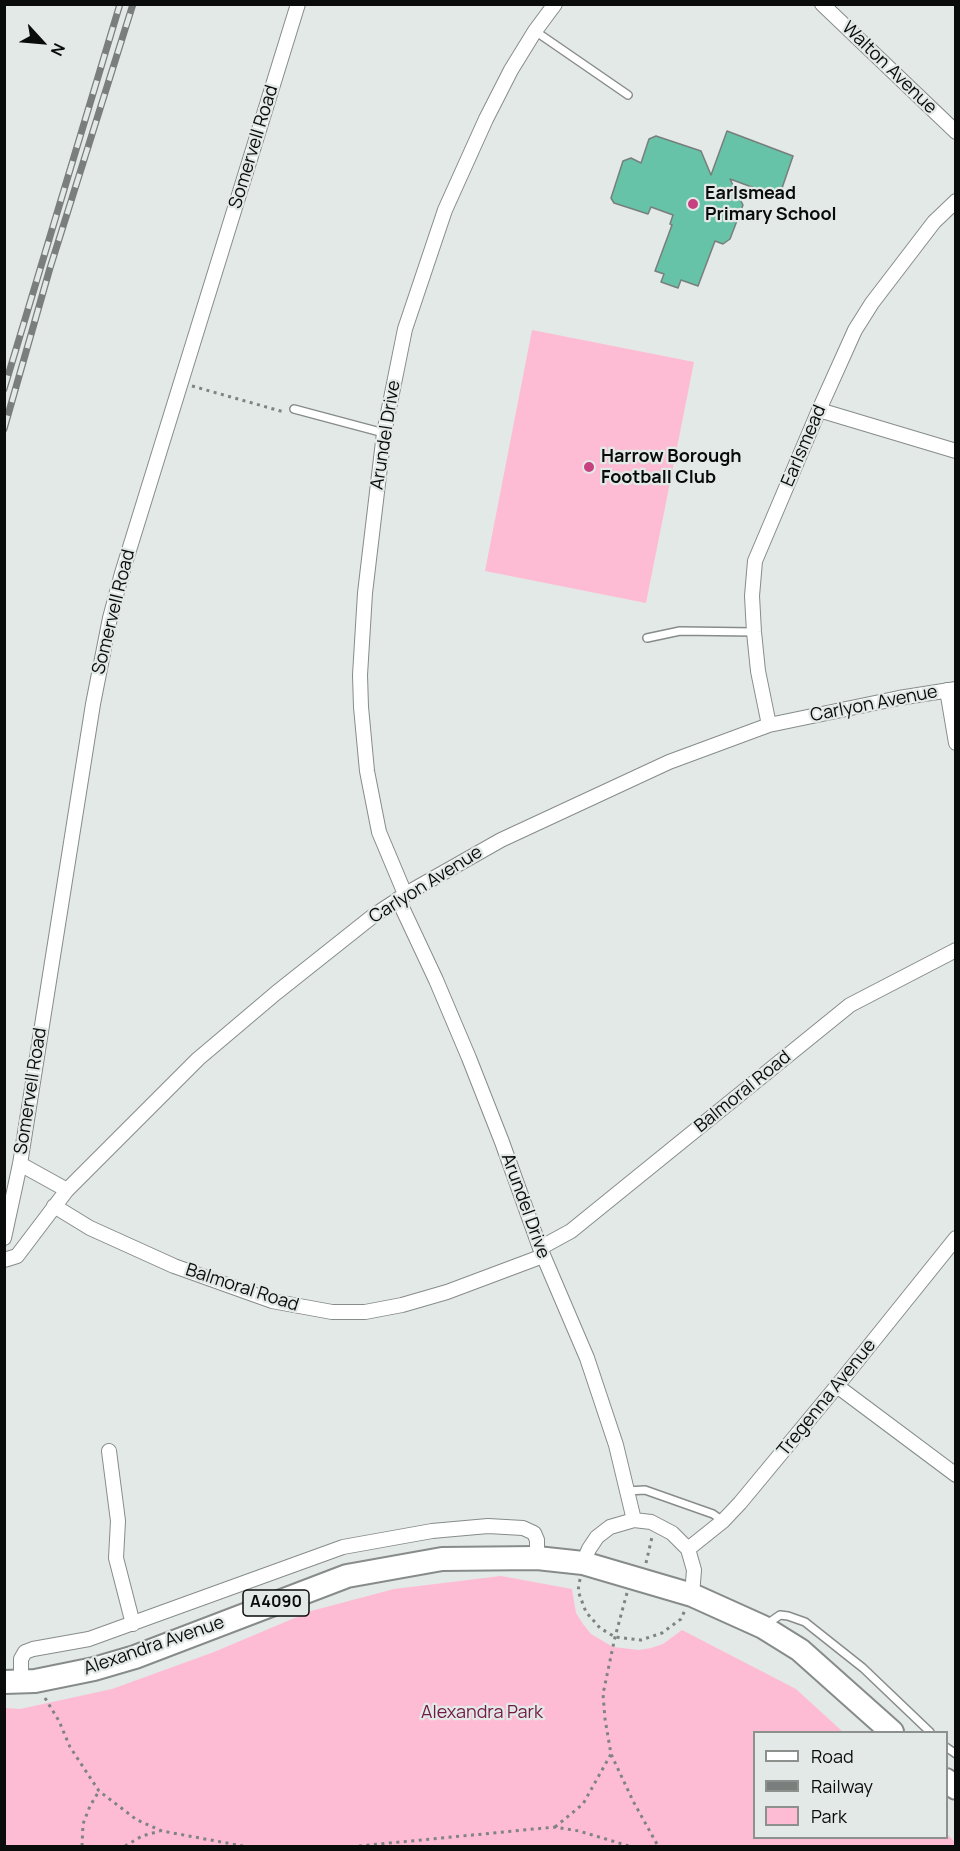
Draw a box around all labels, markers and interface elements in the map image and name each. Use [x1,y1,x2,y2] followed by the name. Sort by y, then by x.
[12,12,72,72] north arrow
[837,17,941,119] street label: Walton Avenue
[46,40,71,60] text: N
[225,83,283,211] street label: Somervell Road
[705,183,837,226] place label: Earlsmead Primary School
[686,197,700,211] marker: Earlsmead Primary School
[367,379,405,491] street label: Arundel Drive
[777,402,831,490] street label: Earlsmead
[601,446,742,488] place label: Harrow Borough Football Club
[582,460,596,474] marker: Harrow Borough Football Club
[88,547,140,677] street label: Somervell Road
[808,681,940,727] street label: Carlyon Avenue
[365,842,487,928] street label: Carlyon Avenue
[10,1026,52,1156] street label: Somervell Road
[690,1047,796,1137] street label: Balmoral Road
[496,1150,554,1262] street label: Arundel Drive
[183,1260,301,1316] street label: Balmoral Road
[773,1335,881,1461] street label: Tregenna Avenue
[243,1590,309,1616] road number: A4090
[81,1612,227,1680] street label: Alexandra Avenue
[421,1702,543,1724] park label: Alexandra Park
[753,1731,948,1839] legend
[811,1744,854,1768] text: Road
[811,1774,873,1798] text: Railway
[811,1804,847,1828] text: Park

